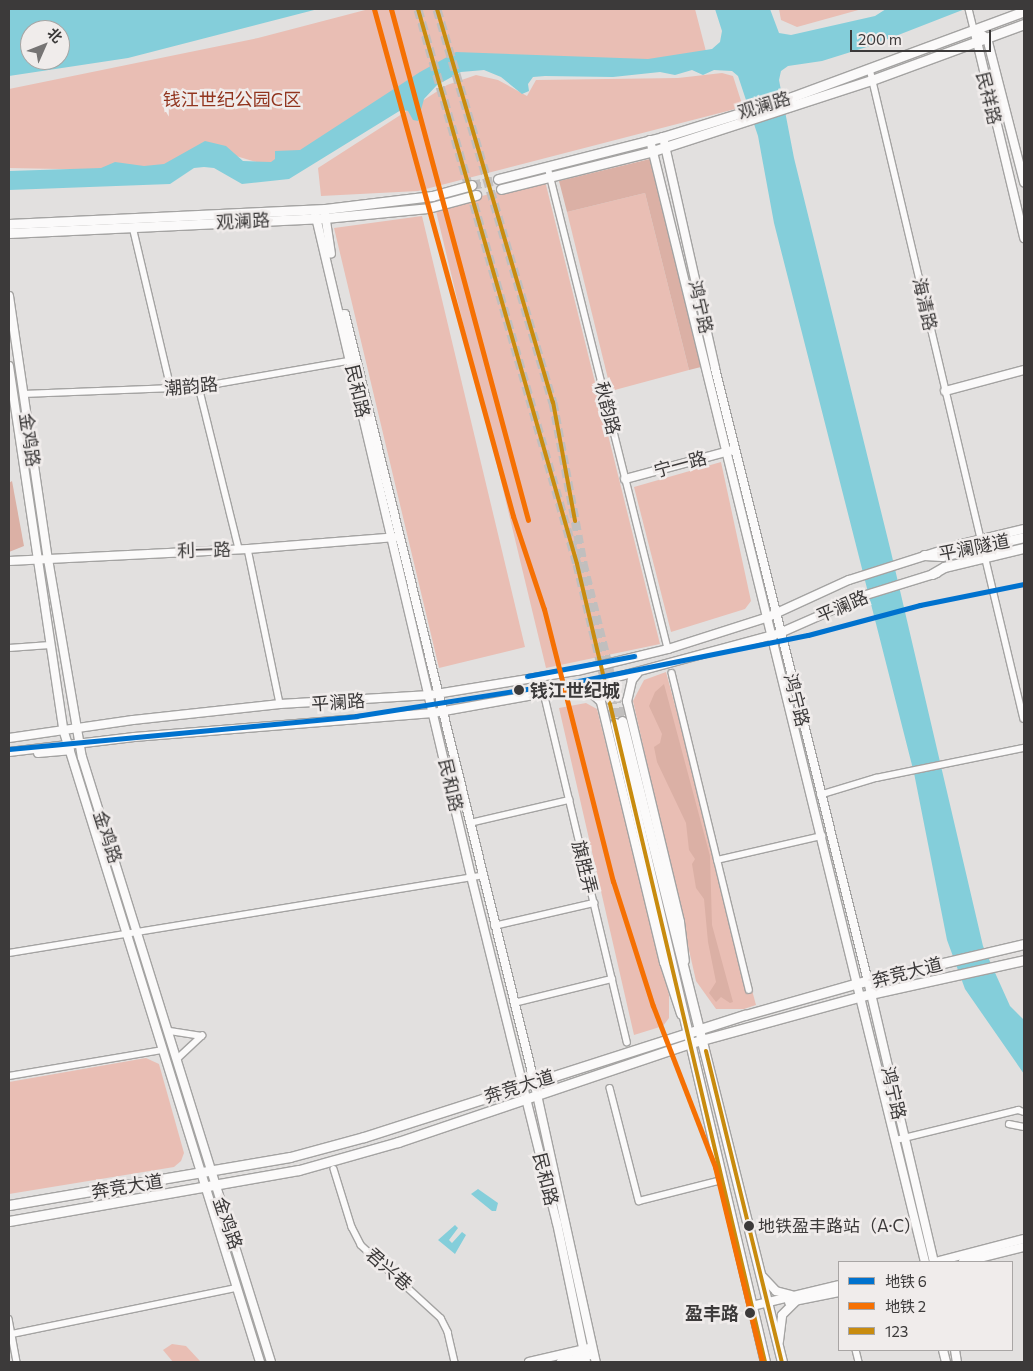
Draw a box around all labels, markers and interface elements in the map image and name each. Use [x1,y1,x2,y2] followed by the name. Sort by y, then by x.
[20,20,70,70] north arrow
[853,20,994,52] scale bar
[44,24,66,46] text: 北
[858,30,902,48] text: 200 m
[972,69,1006,127] street label: 民祥路
[735,87,793,123] street label: 观澜路
[163,88,301,110] park label: 钱江世纪公园C区
[215,209,271,233] street label: 观澜路
[908,275,942,333] street label: 海清路
[684,278,718,336] street label: 鸿宁路
[341,362,375,420] street label: 民和路
[163,373,219,399] street label: 潮韵路
[591,379,625,437] street label: 秋韵路
[16,412,44,468] street label: 金鸡路
[651,447,709,481] street label: 宁一路
[937,530,1011,564] street label: 平澜隧道
[177,538,231,562] street label: 利一路
[813,586,871,626] street label: 平澜路
[780,671,814,729] street label: 鸿宁路
[530,679,620,701] place label: 钱江世纪城
[512,683,526,697] marker: 钱江世纪城
[310,689,366,715] street label: 平澜路
[434,756,468,814] street label: 民和路
[89,808,127,866] street label: 金鸡路
[568,838,602,896] street label: 旗胜弄
[869,953,945,991] street label: 奔竞大道
[877,1064,911,1122] street label: 鸿宁路
[481,1065,557,1107] street label: 奔竞大道
[529,1150,563,1208] street label: 民和路
[90,1170,164,1202] street label: 奔竞大道
[209,1194,247,1252] street label: 金鸡路
[758,1216,921,1236] place label: 地铁盈丰路站（A·C）
[744,1221,754,1231] marker: 地铁盈丰路站（A·C）
[362,1243,416,1295] street label: 君兴巷
[838,1261,1013,1351] legend
[885,1272,927,1290] text: 地铁 6
[885,1297,926,1315] text: 地铁 2
[685,1302,739,1324] place label: 盈丰路
[743,1306,757,1320] marker: 盈丰路
[885,1322,908,1340] text: 123

